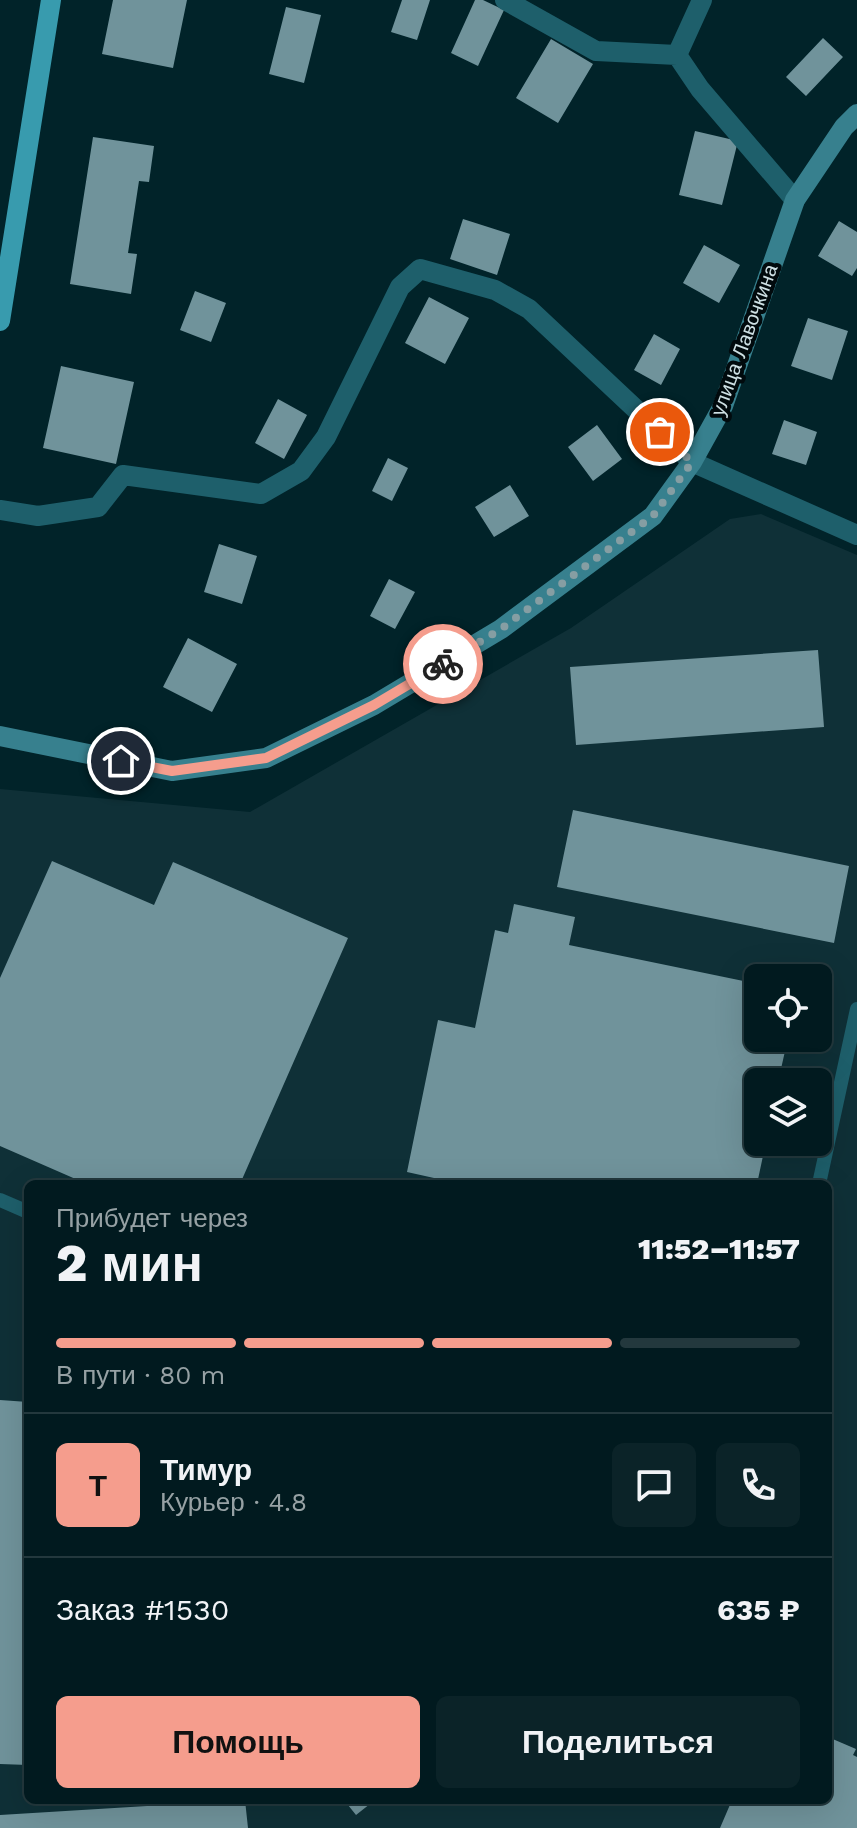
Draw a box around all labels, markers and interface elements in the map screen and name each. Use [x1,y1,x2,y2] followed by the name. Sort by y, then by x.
[705,260,783,419] street label: улица Лавочкина
[626,398,694,466] pin
[638,410,682,454] icon: bag
[403,624,483,704] courier
[421,642,465,686] icon: bike
[87,727,155,795] pin
[99,739,143,783] icon: home
[744,964,832,1156] map controls
[744,964,832,1052] button: locate
[744,1068,832,1156] button: layers
[56,1203,248,1233] text: Прибудет через
[638,1231,800,1266] text: 11:52–11:57
[56,1233,203,1294] text: 2 мин
[56,1360,225,1390] text: В пути · 80 m
[612,1443,696,1527] button: chat
[716,1443,800,1527] button: phone
[160,1452,252,1487] text: Тимур
[89,1468,107,1503] text: Т
[160,1487,307,1517] text: Курьер · 4.8
[56,1592,229,1627] text: Заказ #1530
[717,1592,800,1627] text: 635 ₽
[56,1696,420,1788] button: Помощь
[436,1696,800,1788] button: Поделиться

